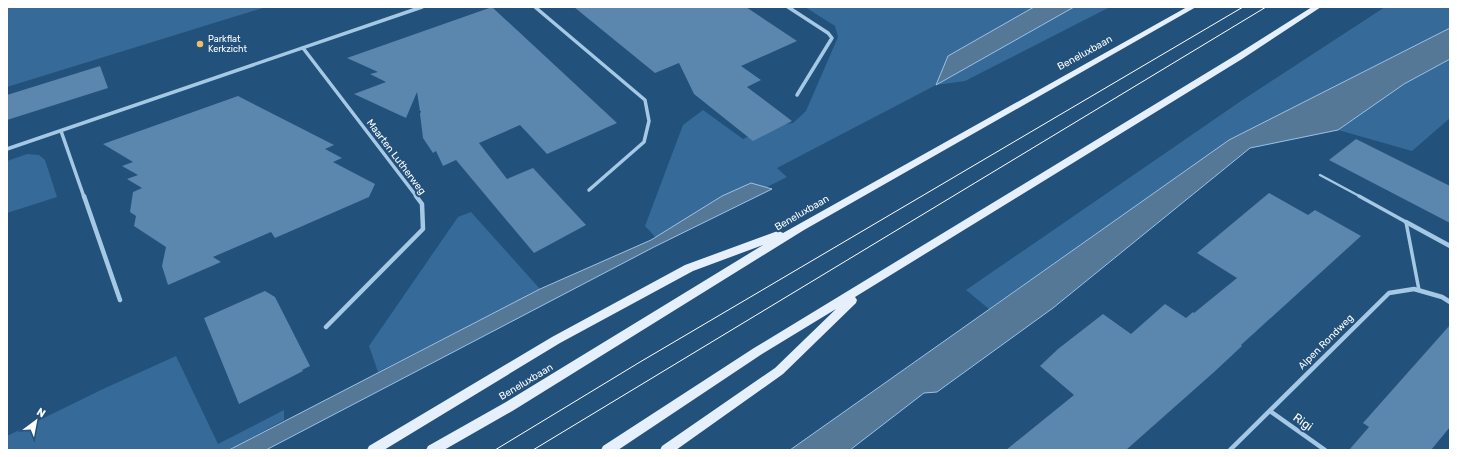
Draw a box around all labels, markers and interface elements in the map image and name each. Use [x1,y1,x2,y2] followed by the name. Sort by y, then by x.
[1055,33,1115,73] street label: Beneluxbaan
[208,34,247,54] place label: Parkflat Kerkzicht
[195,39,205,49] marker: Parkflat Kerkzicht
[364,117,428,197] street label: Maarten Lutherweg
[773,193,831,233] street label: Beneluxbaan
[1296,312,1356,372] street label: Alpen Rondweg
[497,361,555,403] street label: Beneluxbaan
[16,401,56,441] north arrow
[34,405,48,421] text: N
[1290,410,1316,434] street label: Rigi

